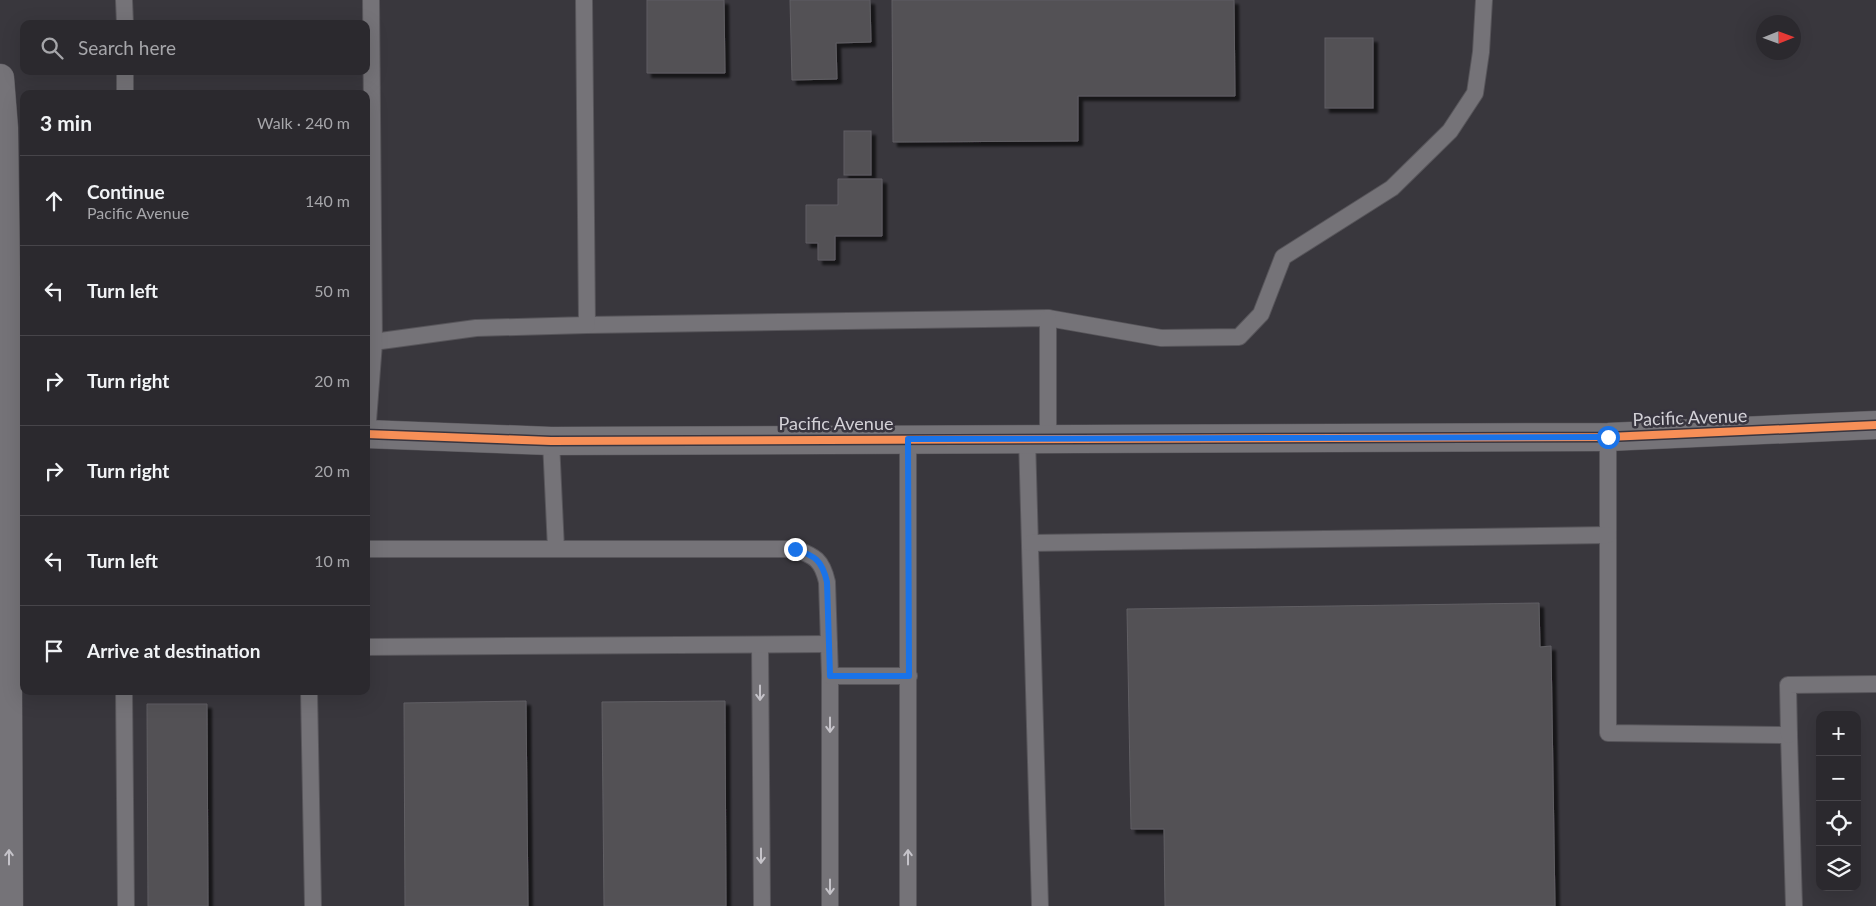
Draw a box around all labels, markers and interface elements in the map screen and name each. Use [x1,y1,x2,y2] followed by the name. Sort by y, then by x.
[1756,15,1801,60] north arrow
[20,20,370,75] search box
[38,34,66,62] icon: search
[78,36,176,59] text: Search here
[40,110,92,135] text: 3 min
[257,113,350,132] text: Walk · 240 m
[87,180,165,203] text: Continue
[40,187,68,215] icon: ahead
[305,191,350,210] text: 140 m
[87,203,189,222] text: Pacific Avenue
[40,277,68,305] icon: left
[87,279,158,302] text: Turn left
[314,281,350,300] text: 50 m
[40,367,68,395] icon: right
[87,369,169,392] text: Turn right
[314,371,350,390] text: 20 m
[1632,404,1748,430] street label: Pacific Avenue
[779,412,893,434] street label: Pacific Avenue
[1597,426,1620,449] route start
[40,457,68,485] icon: right
[87,459,169,482] text: Turn right
[314,461,350,480] text: 20 m
[784,538,807,561] route end
[40,547,68,575] icon: left
[87,549,158,572] text: Turn left
[314,551,350,570] text: 10 m
[40,637,68,665] icon: arrive
[87,639,260,662] text: Arrive at destination
[755,685,765,701] one-way arrow
[1816,711,1861,891] map controls
[1816,711,1861,756] button: +
[825,716,835,732] one-way arrow
[1816,756,1861,801] button: −
[1816,801,1861,846] button: locate
[1816,846,1861,891] button: layers
[756,848,766,864] one-way arrow
[4,850,14,866] one-way arrow
[903,850,913,866] one-way arrow
[825,878,835,895] one-way arrow

